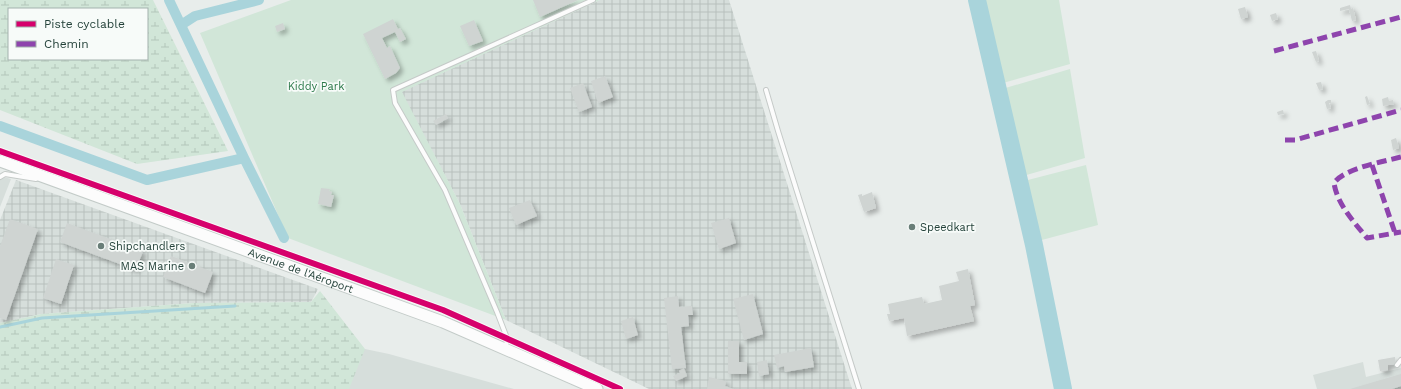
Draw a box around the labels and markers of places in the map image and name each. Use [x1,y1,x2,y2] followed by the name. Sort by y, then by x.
[920,221,975,234] place label: Speedkart
[907,222,917,232] marker: Speedkart
[109,240,186,253] place label: Shipchandlers
[96,241,106,251] marker: Shipchandlers
[121,260,184,273] place label: MAS Marine
[187,261,197,271] marker: MAS Marine

